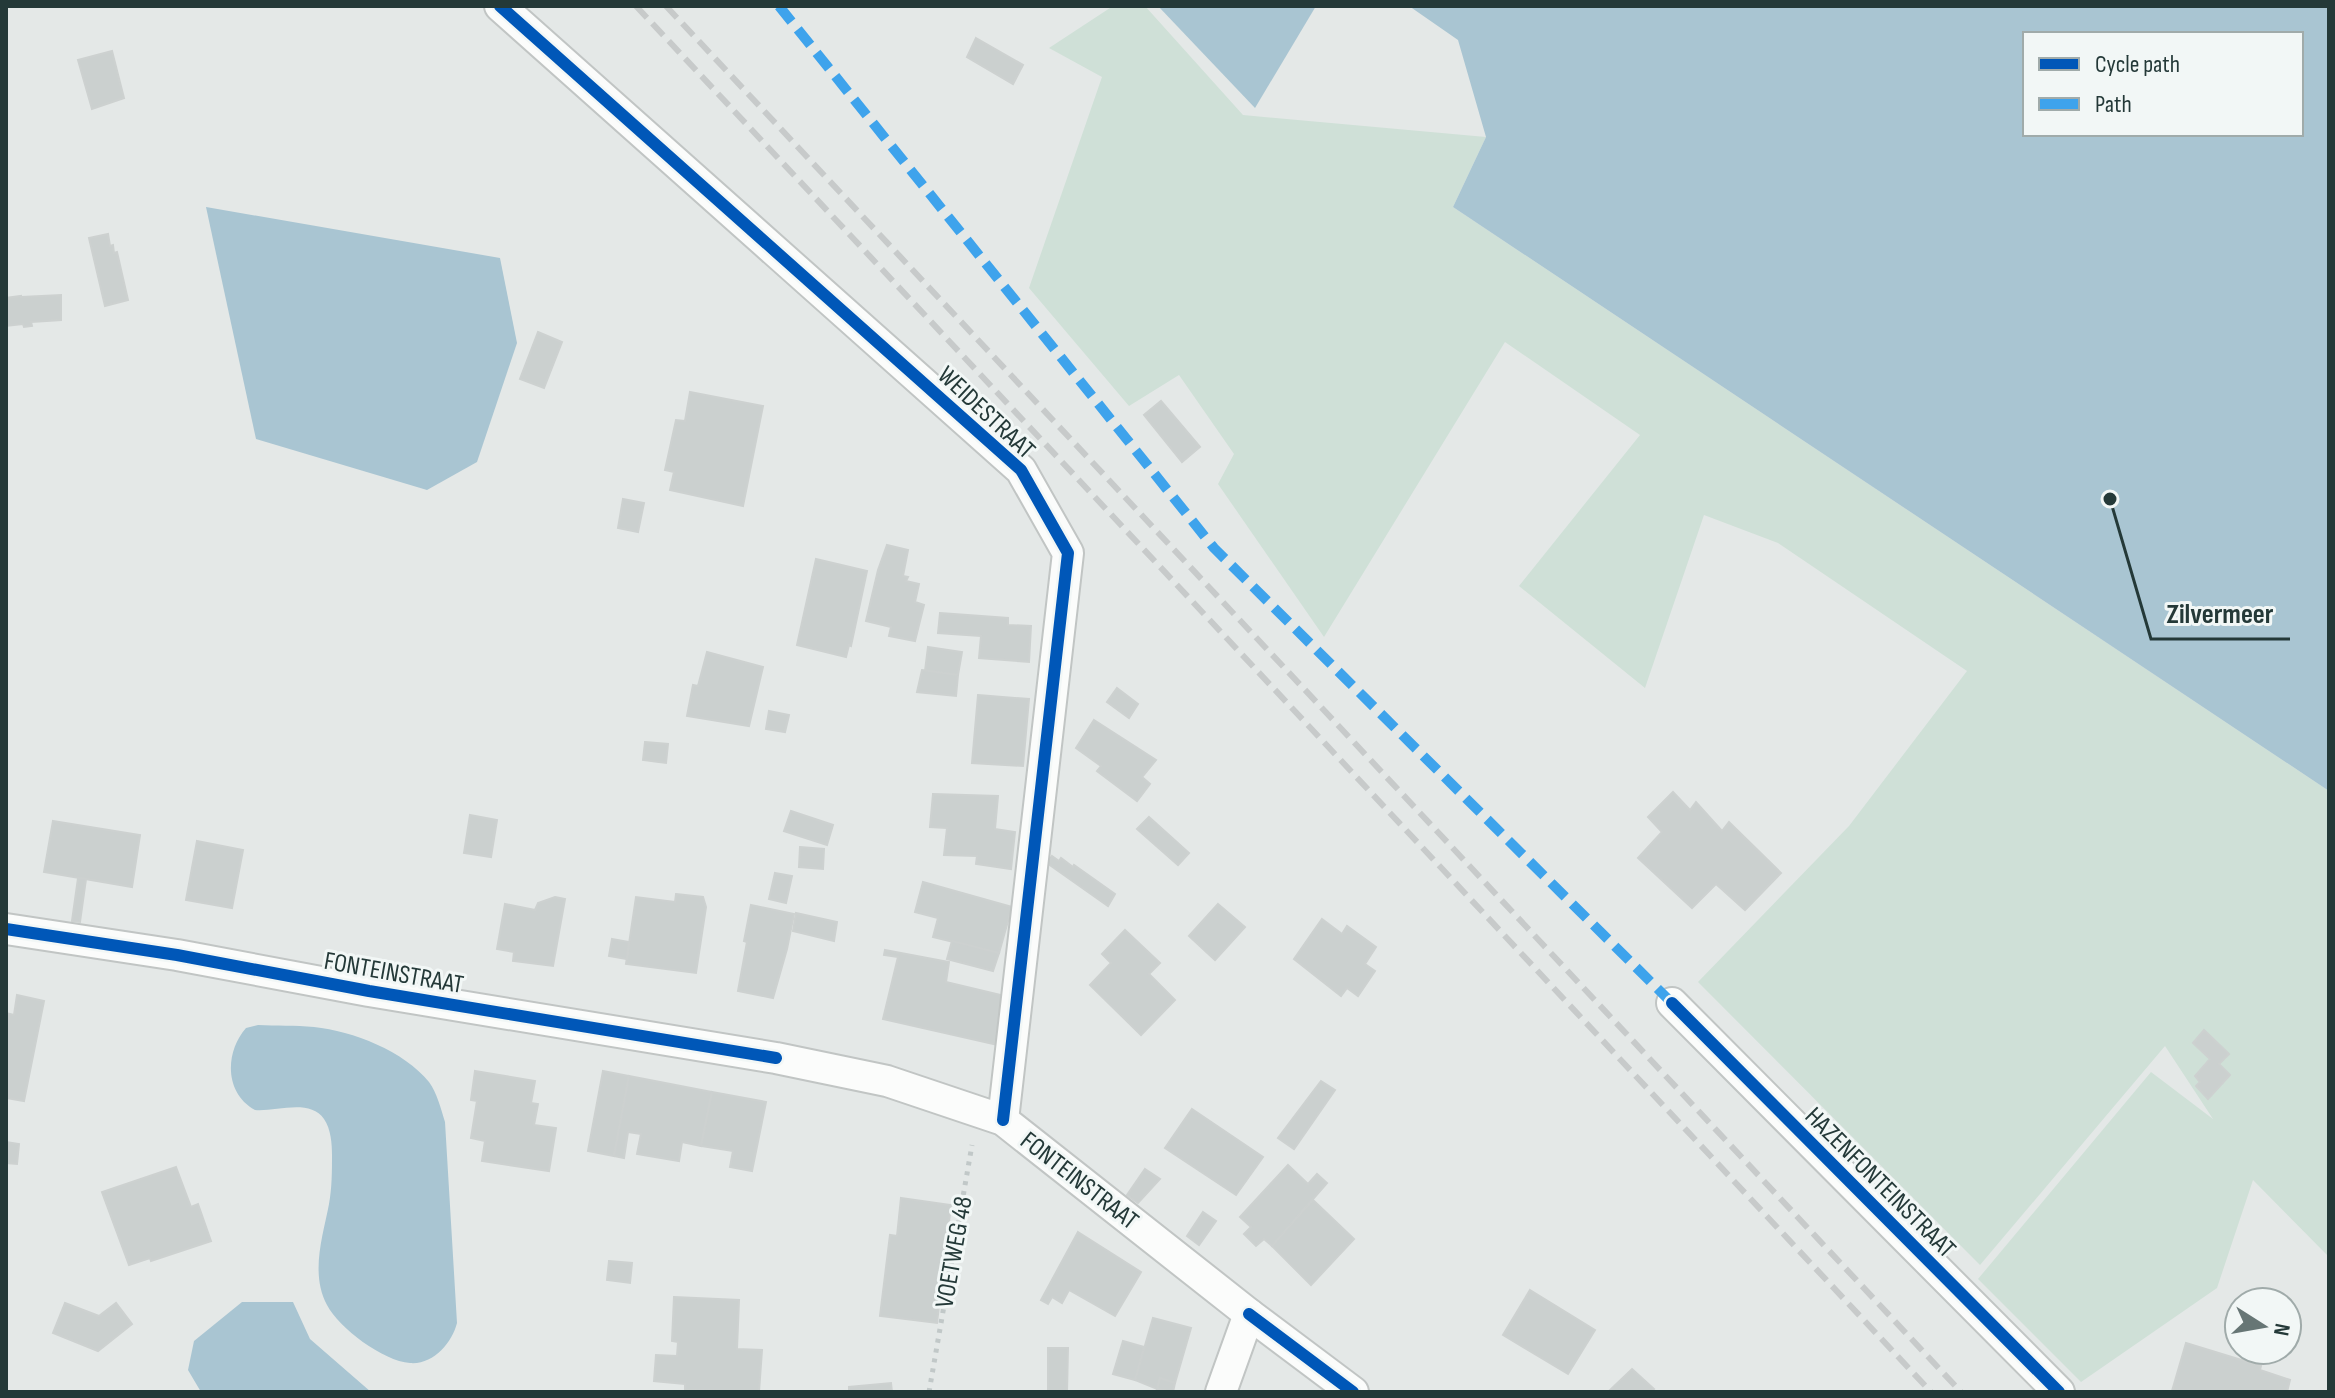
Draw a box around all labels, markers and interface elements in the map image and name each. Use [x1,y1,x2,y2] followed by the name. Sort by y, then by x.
[2023,32,2303,136] legend
[2095,50,2180,79] text: Cycle path
[2095,90,2132,119] text: Path
[931,360,1041,466] street label: WEIDESTRAAT
[2151,587,2290,639] callout: Zilvermeer
[2167,598,2274,631] text: Zilvermeer
[322,946,466,1001] street label: FONTEINSTRAAT
[1798,1101,1962,1265] street label: HAZENFONTEINSTRAAT
[1014,1126,1144,1237] street label: FONTEINSTRAAT
[929,1194,980,1310] street label: VOETWEG 48
[2223,1286,2303,1366] north arrow
[2267,1321,2296,1338] text: N

